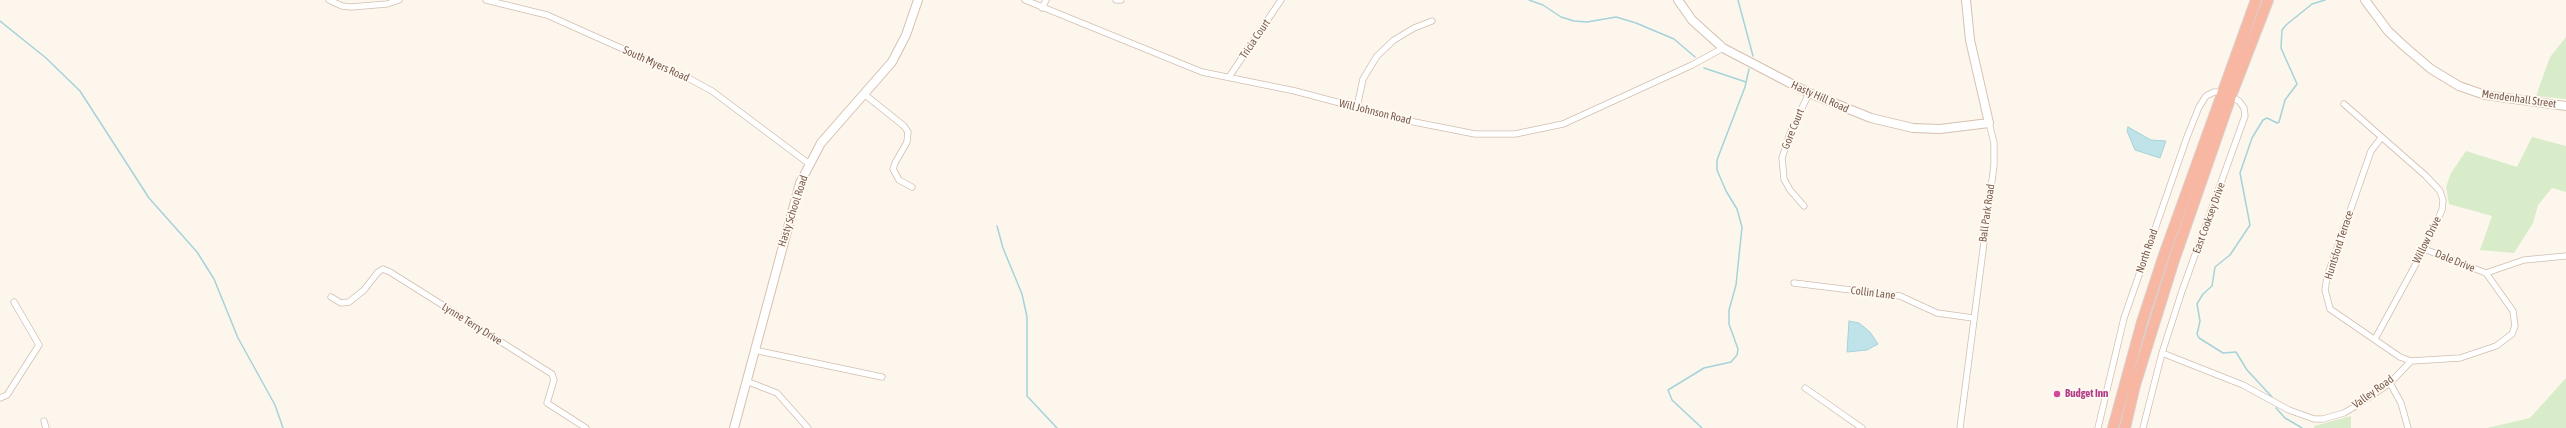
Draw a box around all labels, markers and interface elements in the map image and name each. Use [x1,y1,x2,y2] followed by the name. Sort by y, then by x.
[1237,17,1273,61] street label: Tricia Court
[621,43,691,85] street label: South Myers Road
[1789,78,1851,116] street label: Hasty Hill Road
[2481,87,2557,111] street label: Mendenhall Street
[1337,97,1413,127] street label: Will Johnson Road
[1779,107,1807,151] street label: Gore Court
[775,174,811,248] street label: Hasty School Road
[2190,181,2228,255] street label: East Cooksey Drive
[1976,183,1998,243] street label: Ball Park Road
[2322,209,2356,281] street label: Huntsford Terrace
[2410,214,2444,266] street label: Willow Drive
[2133,227,2161,275] street label: North Road
[2433,247,2477,275] street label: Dale Drive
[1850,284,1896,302] street label: Collin Lane
[439,300,505,348] street label: Lynne Terry Drive
[2350,373,2396,411] street label: Valley Road
[2065,387,2108,401] place label: Budget Inn
[2052,389,2062,399] marker: Budget Inn

